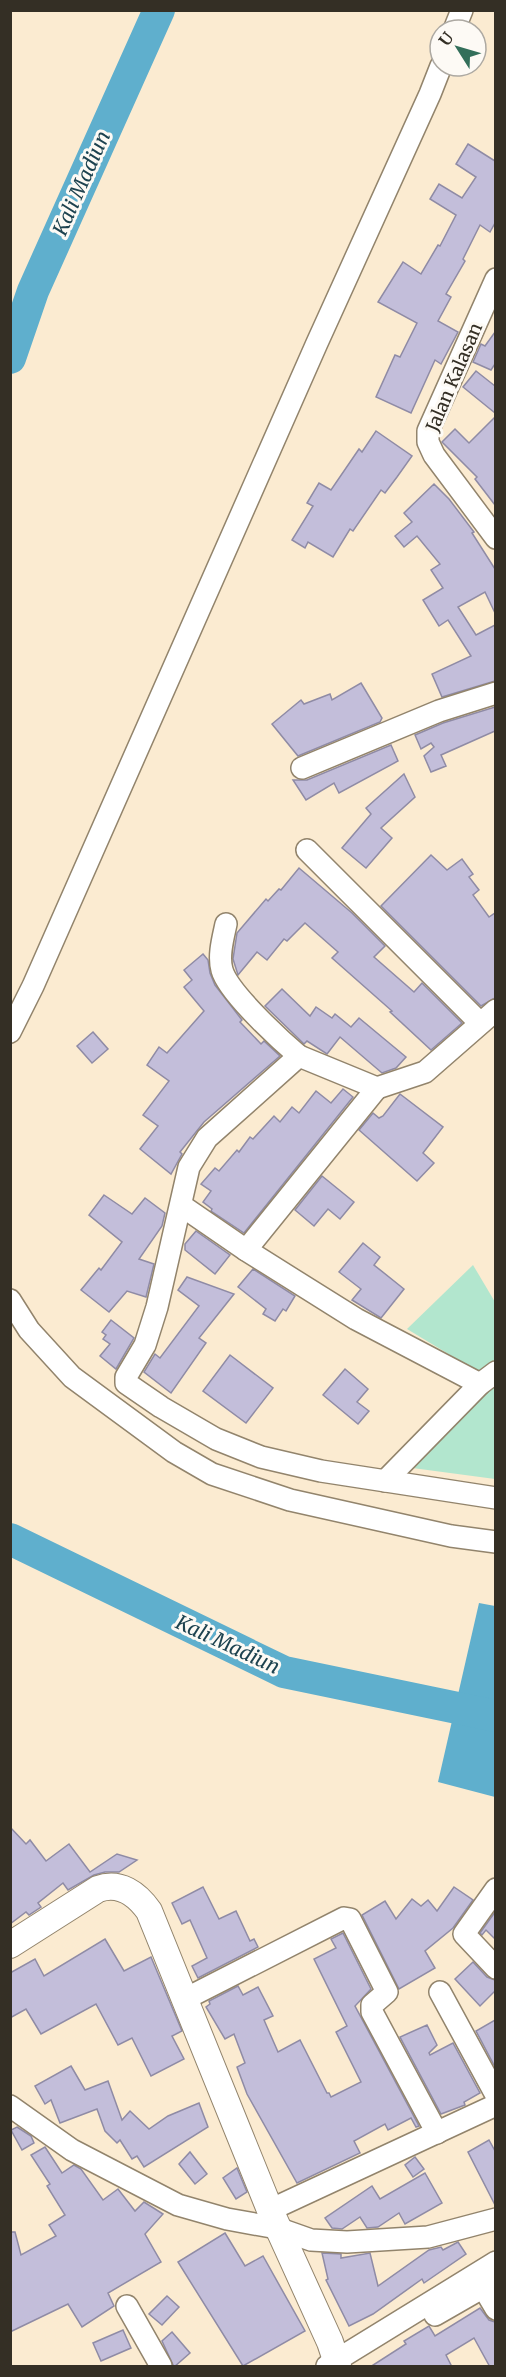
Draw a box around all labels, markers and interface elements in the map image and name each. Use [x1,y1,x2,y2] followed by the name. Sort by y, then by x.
[428,18,488,78] north arrow
[434,28,458,50] text: U
[46,127,115,240] water label: Kali Madiun
[420,319,487,436] street label: Jalan Kalasan
[171,1609,284,1679] water label: Kali Madiun

